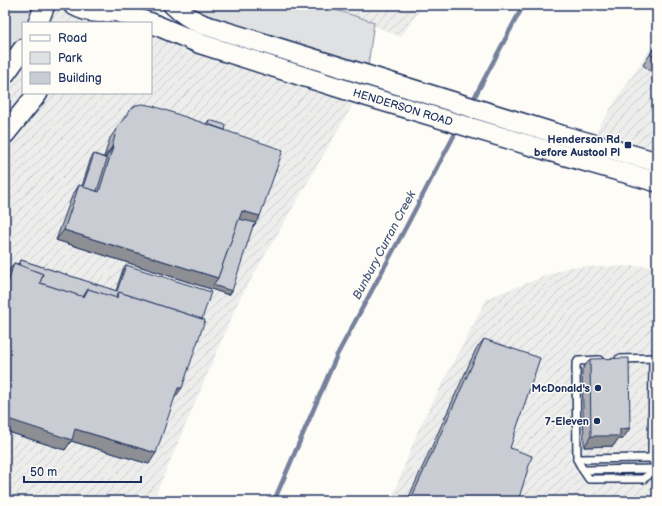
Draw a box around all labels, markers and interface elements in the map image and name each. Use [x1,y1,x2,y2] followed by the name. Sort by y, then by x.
[22,22,152,94] legend
[58,31,87,46] text: Road
[58,51,82,66] text: Park
[58,71,102,86] text: Building
[351,86,454,129] street label: HENDERSON ROAD
[534,133,620,159] place label: Henderson Rd before Austool Pl
[623,140,633,150] marker: Henderson Rd before Austool Pl
[349,187,420,302] water label: Bunbury Curran Creek
[531,382,591,395] place label: McDonald's
[593,383,603,393] marker: McDonald's
[545,415,589,428] place label: 7-Eleven
[592,416,602,426] marker: 7-Eleven
[24,458,141,484] scale bar
[30,465,57,480] text: 50 m

